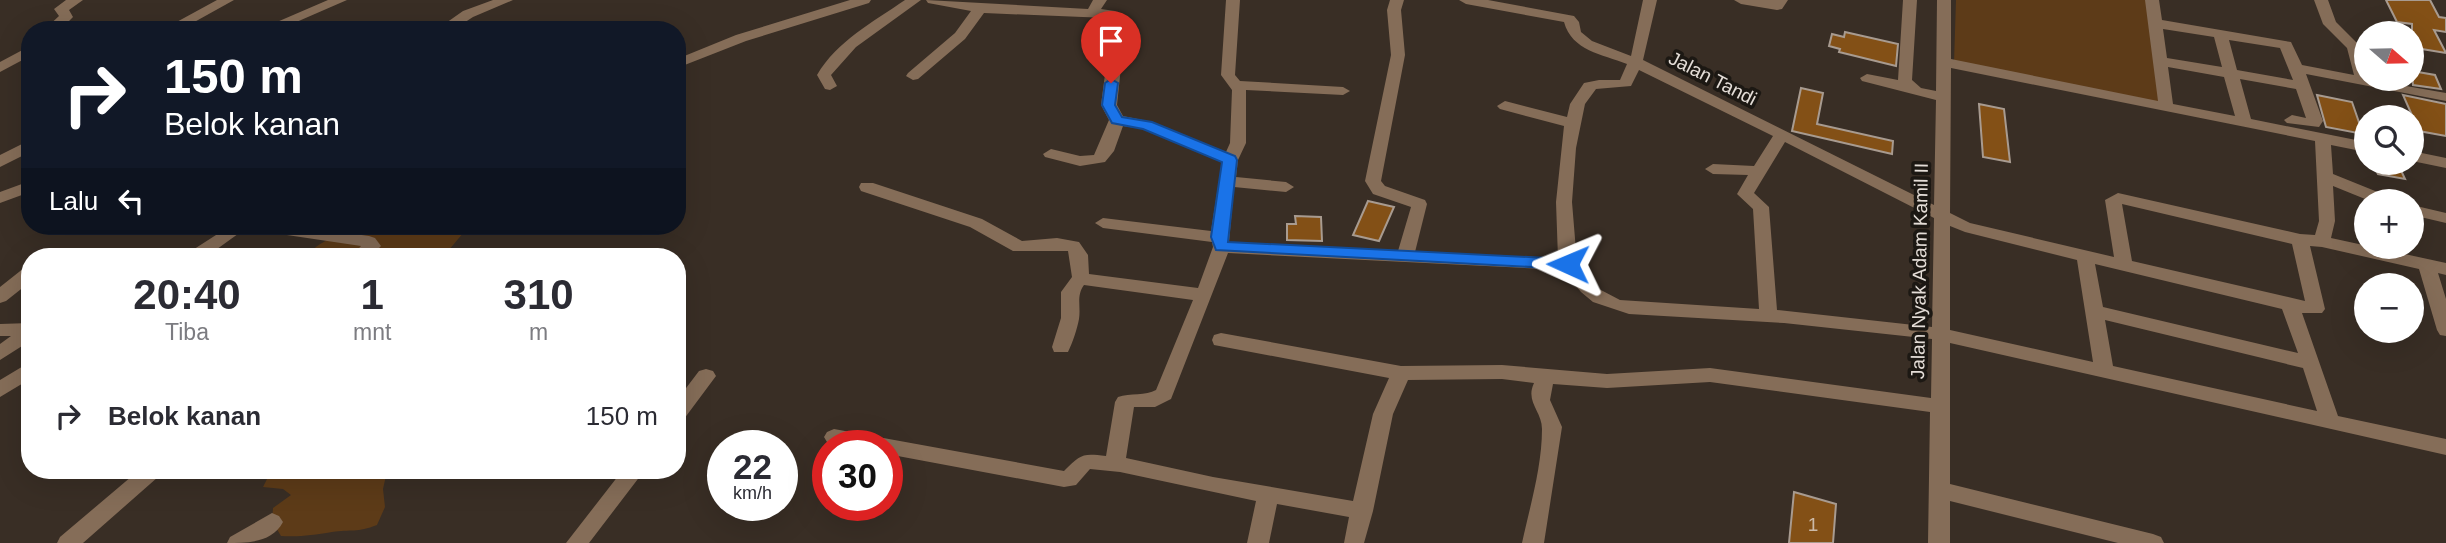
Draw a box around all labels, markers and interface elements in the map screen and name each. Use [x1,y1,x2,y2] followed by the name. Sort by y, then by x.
[1081,11,1141,83] pin
[2354,21,2424,91] north arrow
[2354,21,2424,343] map controls
[1092,22,1130,60] icon: arrive
[1665,47,1760,110] street label: Jalan Tandi
[49,49,140,140] icon: right
[164,49,303,103] text: 150 m
[2354,105,2424,175] button: search
[164,106,340,142] text: Belok kanan
[1907,163,1932,379] street label: Jalan Nyak Adam Kamil II
[112,182,150,220] icon: left
[49,186,98,216] text: Lalu
[2354,189,2424,259] button: +
[1531,227,1605,301] position arrow
[133,271,241,318] text: 20:40
[360,271,384,318] text: 1
[504,271,574,318] text: 310
[2354,273,2424,343] button: −
[165,319,209,345] text: Tiba
[353,319,391,345] text: mnt
[529,319,548,345] text: m
[49,397,87,435] icon: right
[108,401,261,431] text: Belok kanan
[586,401,658,431] text: 150 m
[812,430,903,521] speed limit sign: 30
[733,447,772,486] text: 22
[733,483,772,503] text: km/h
[1808,514,1818,535] house number: 1

